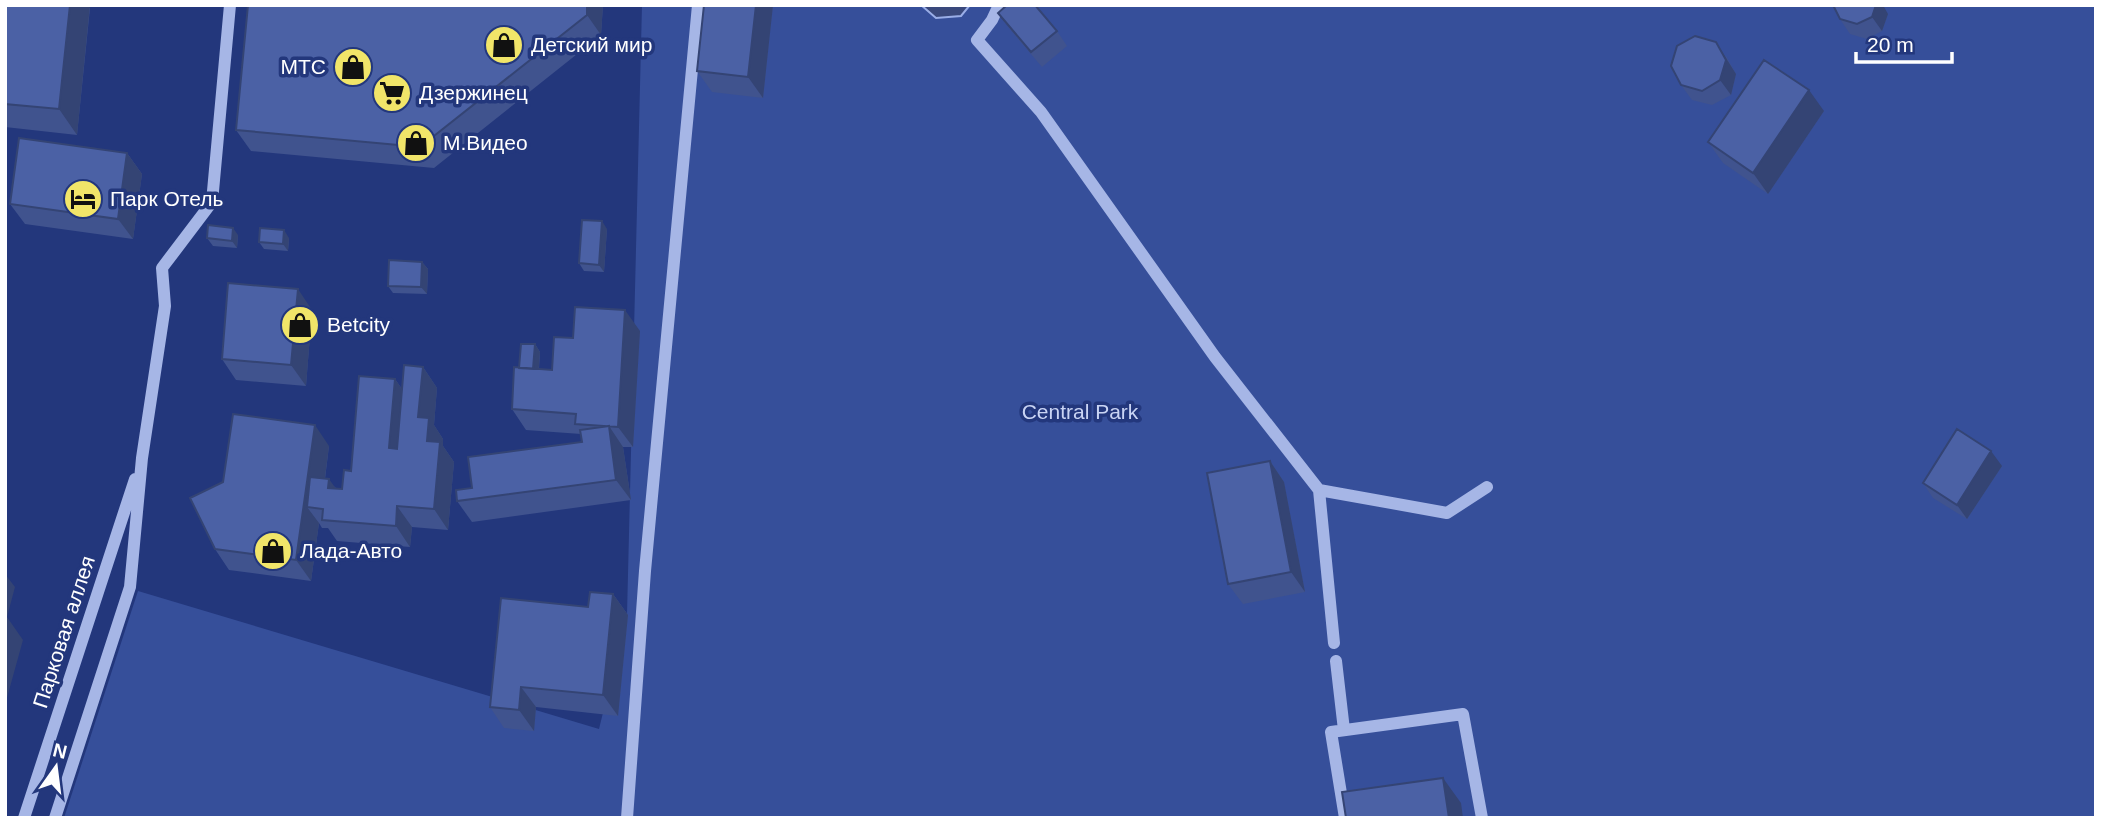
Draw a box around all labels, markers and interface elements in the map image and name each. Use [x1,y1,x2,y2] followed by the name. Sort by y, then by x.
[1856,21,1952,65] scale bar
[483,24,525,66] shop icon: Детский мир
[531,33,652,56] place label: Детский мир
[1867,33,1914,56] text: 20 m
[332,46,374,88] shop icon: МТС
[281,55,326,78] place label: МТС
[371,72,413,114] supermarket icon: Дзержинец
[419,81,528,104] place label: Дзержинец
[395,122,437,164] shop icon: М.Видео
[443,131,528,154] place label: М.Видео
[62,178,104,220] hotel icon: Парк Отель
[110,187,223,210] place label: Парк Отель
[279,304,321,346] shop icon: Betcity
[327,313,391,336] place label: Betcity
[1022,400,1139,423] park label: Central Park
[252,530,294,572] shop icon: Лада-Авто
[300,539,402,562] place label: Лада-Авто
[28,553,99,711] street label: Парковая аллея
[21,732,91,802] north arrow
[51,739,69,763] text: N

